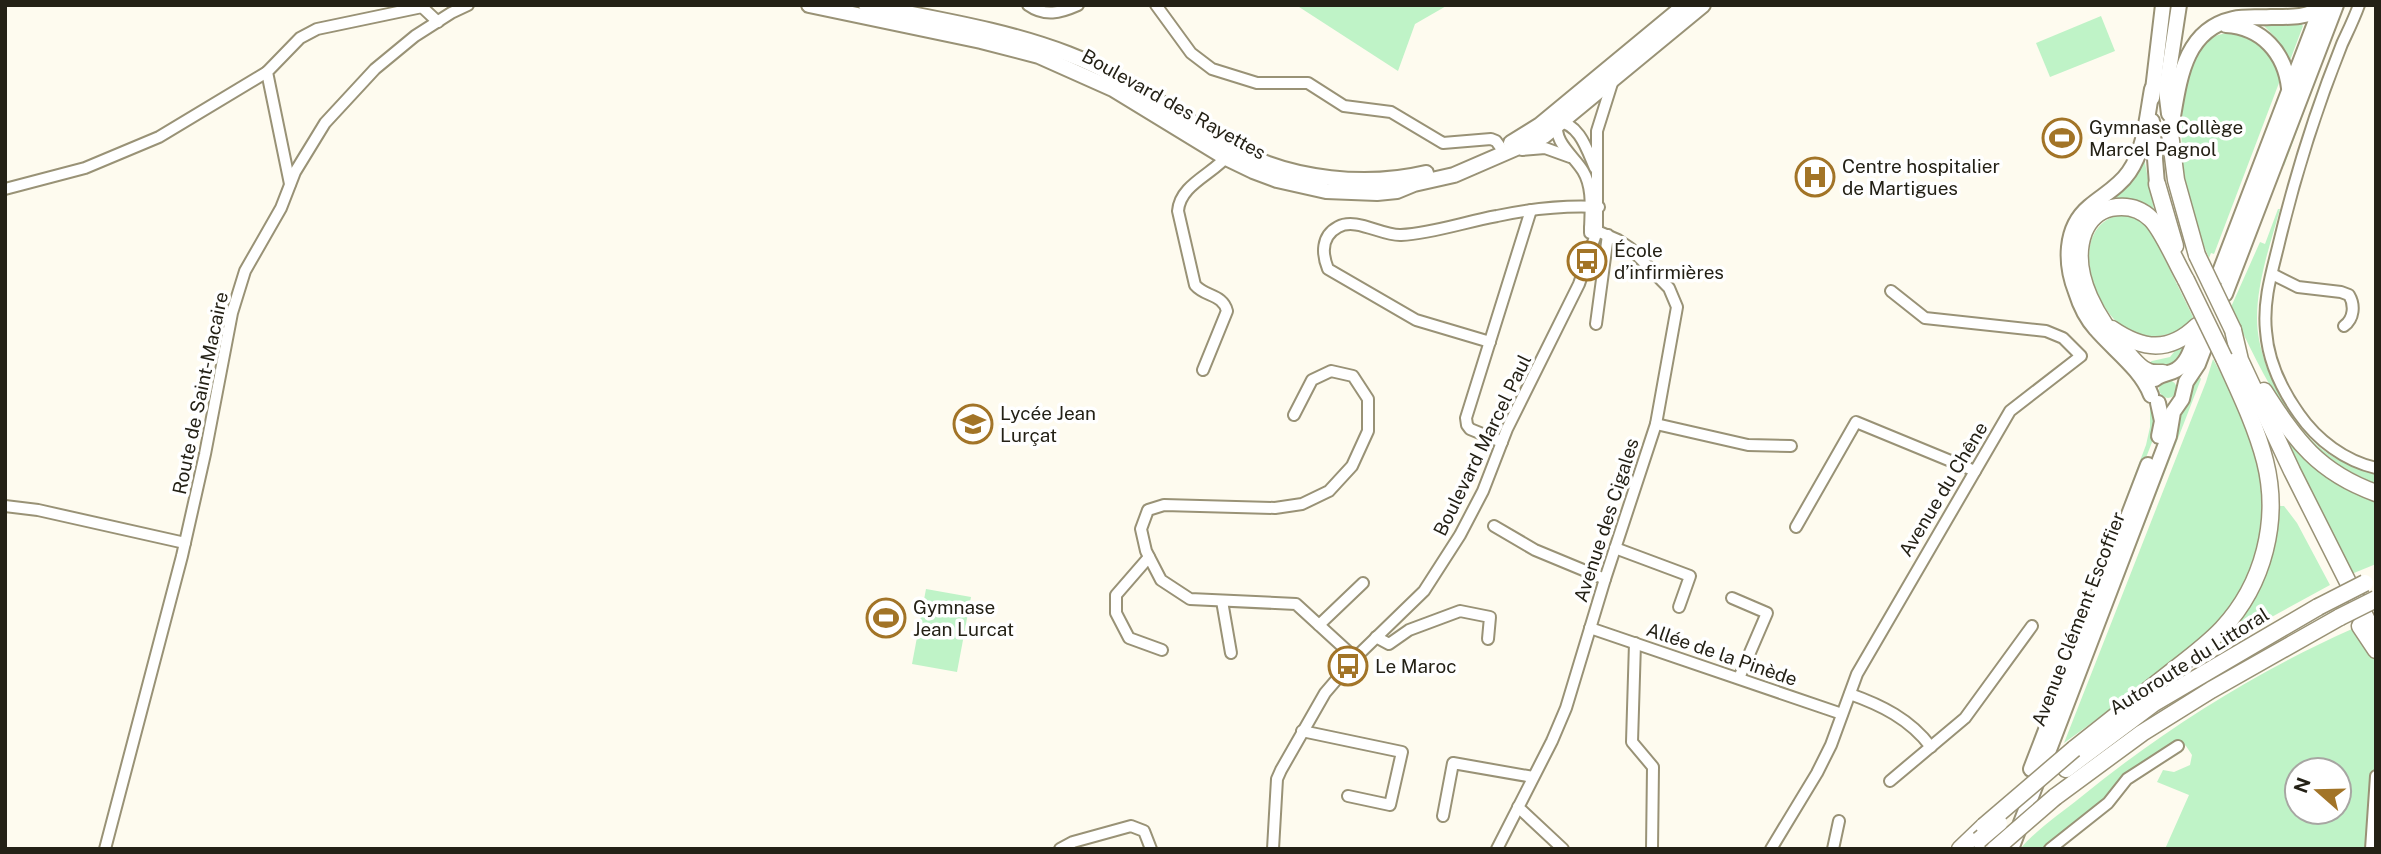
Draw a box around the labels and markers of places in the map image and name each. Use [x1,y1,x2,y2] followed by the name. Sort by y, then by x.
[2089,116,2243,160] place label: Gymnase Collège Marcel Pagnol
[2041,117,2083,159] sports icon: Gymnase Collège Marcel Pagnol
[1842,155,2000,199] place label: Centre hospitalier de Martigues
[1794,156,1836,198] hospital icon: Centre hospitalier de Martigues
[1614,239,1724,283] place label: École d’infirmières
[1566,240,1608,282] bus stop icon: École d’infirmières
[1000,402,1096,446] place label: Lycée Jean Lurçat
[952,403,994,445] school or university icon: Lycée Jean Lurçat
[913,596,1014,640] place label: Gymnase Jean Lurcat
[865,597,907,639] sports icon: Gymnase Jean Lurcat
[1327,645,1369,687] bus stop icon: Le Maroc
[1375,655,1456,677] place label: Le Maroc

